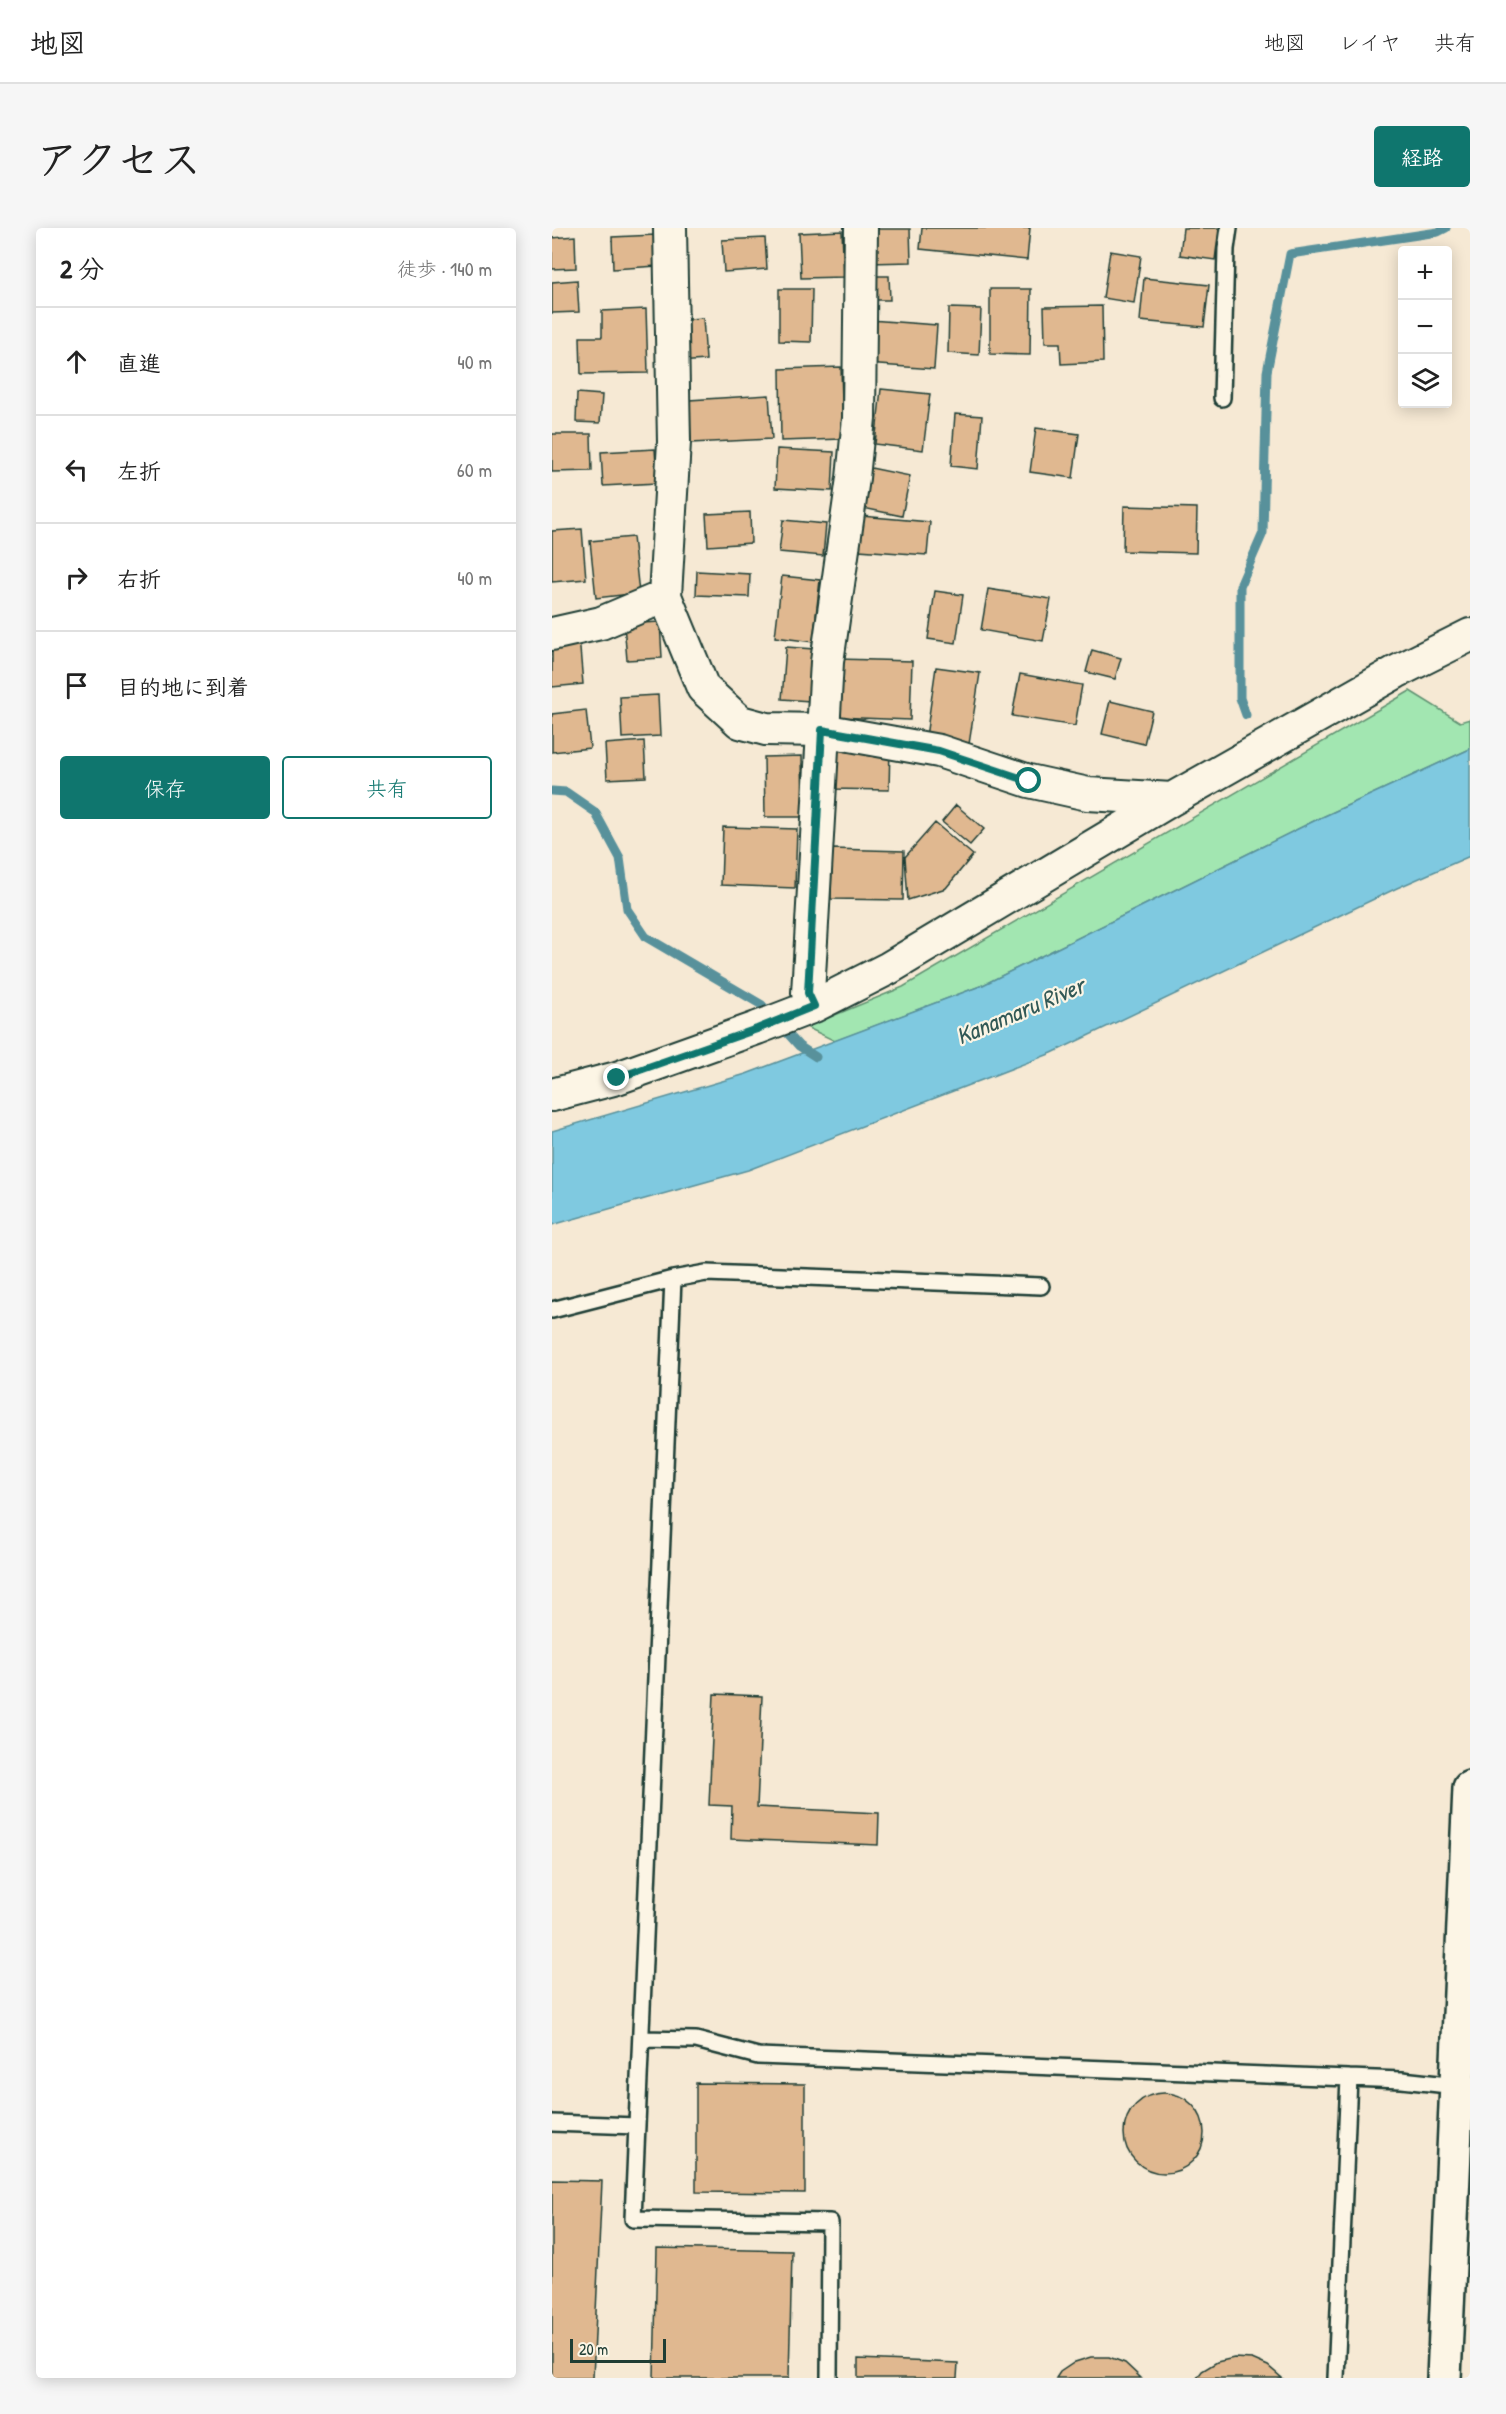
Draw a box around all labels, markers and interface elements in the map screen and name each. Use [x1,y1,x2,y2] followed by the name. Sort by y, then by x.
[30,24,86,62] text: 地図
[1264,28,1306,57] text: 地図
[1339,28,1401,57] text: レイヤ
[1434,28,1476,57] text: 共有
[1374,126,1470,187] button: 経路
[36,130,201,187] text: アクセス
[1398,246,1452,408] map controls
[1398,246,1452,300] button: +
[60,251,104,286] text: 2 分
[397,255,492,282] text: 徒歩 · 140 m
[1398,300,1452,354] button: −
[60,345,93,378] icon: ahead
[117,348,161,378] text: 直進
[457,348,492,375] text: 40 m
[1398,354,1452,408] button: layers
[60,453,93,486] icon: left
[117,456,161,486] text: 左折
[457,456,492,483] text: 60 m
[60,561,93,594] icon: right
[117,564,161,594] text: 右折
[457,564,492,591] text: 40 m
[60,669,93,702] icon: arrive
[117,672,249,702] text: 目的地に到着
[60,756,270,819] button: 保存
[282,756,492,819] button: 共有
[1015,767,1041,793] route start
[951,967,1092,1051] water label: Kanamaru River
[603,1064,629,1090] route end
[570,2336,666,2364] scale bar
[579,2338,608,2360] text: 20 m

